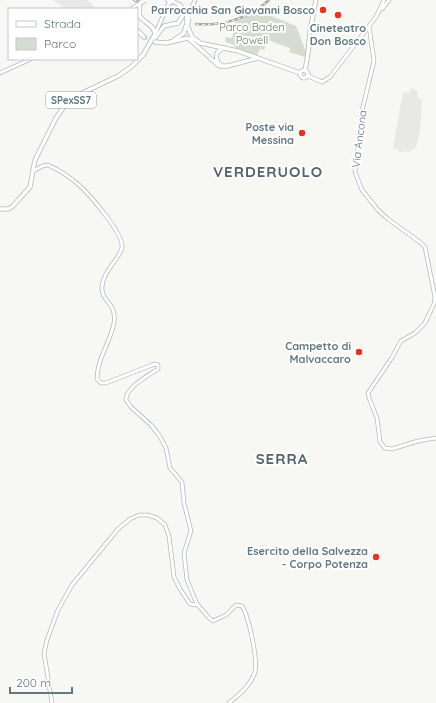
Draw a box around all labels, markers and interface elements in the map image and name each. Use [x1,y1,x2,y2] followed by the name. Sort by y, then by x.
[151,3,315,17] place label: Parrocchia San Giovanni Bosco
[318,5,328,15] marker: Parrocchia San Giovanni Bosco
[8,8,138,60] legend
[333,10,343,20] marker: Cineteatro Don Bosco
[44,16,81,31] text: Strada
[219,20,285,47] park label: Parco Baden Powell
[310,21,366,48] place label: Cineteatro Don Bosco
[44,36,76,51] text: Parco
[46,92,96,108] road number: SPexSS7
[349,109,369,169] street label: Via Ancona
[246,120,294,147] place label: Poste via Messina
[297,128,307,138] marker: Poste via Messina
[213,162,323,181] district label: VERDERUOLO
[285,339,351,366] place label: Campetto di Malvaccaro
[354,347,364,357] marker: Campetto di Malvaccaro
[256,449,308,468] district label: SERRA
[247,544,368,571] place label: Esercito della Salvezza - Corpo Potenza
[371,552,381,562] marker: Esercito della Salvezza - Corpo Potenza
[10,669,72,695] scale bar
[16,675,51,690] text: 200 m

